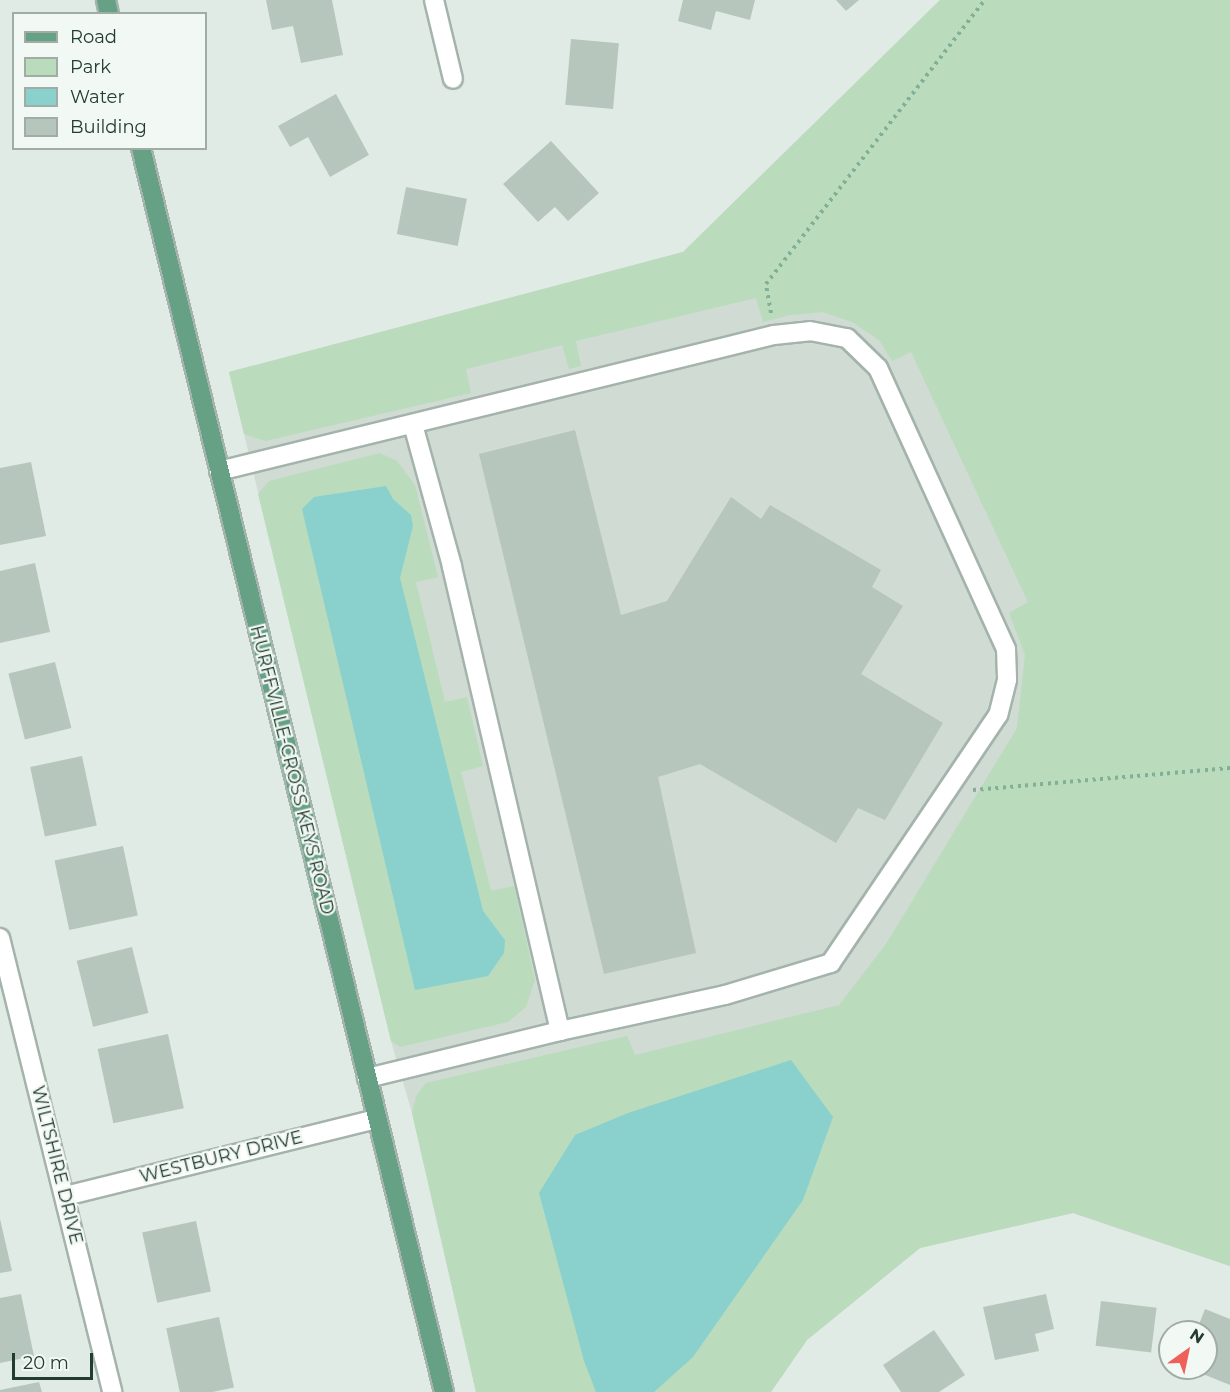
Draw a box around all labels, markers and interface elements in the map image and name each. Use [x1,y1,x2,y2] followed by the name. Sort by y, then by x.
[12,12,207,150] legend
[70,26,117,48] text: Road
[70,56,111,78] text: Park
[70,86,125,108] text: Water
[70,116,147,138] text: Building
[246,623,338,917] street label: HURFFVILLE-CROSS KEYS ROAD
[27,1083,87,1247] street label: WILTSHIRE DRIVE
[137,1126,305,1188] street label: WESTBURY DRIVE
[1158,1320,1218,1380] north arrow
[1186,1325,1208,1348] text: N
[15,1341,96,1379] scale bar
[23,1352,69,1374] text: 20 m

